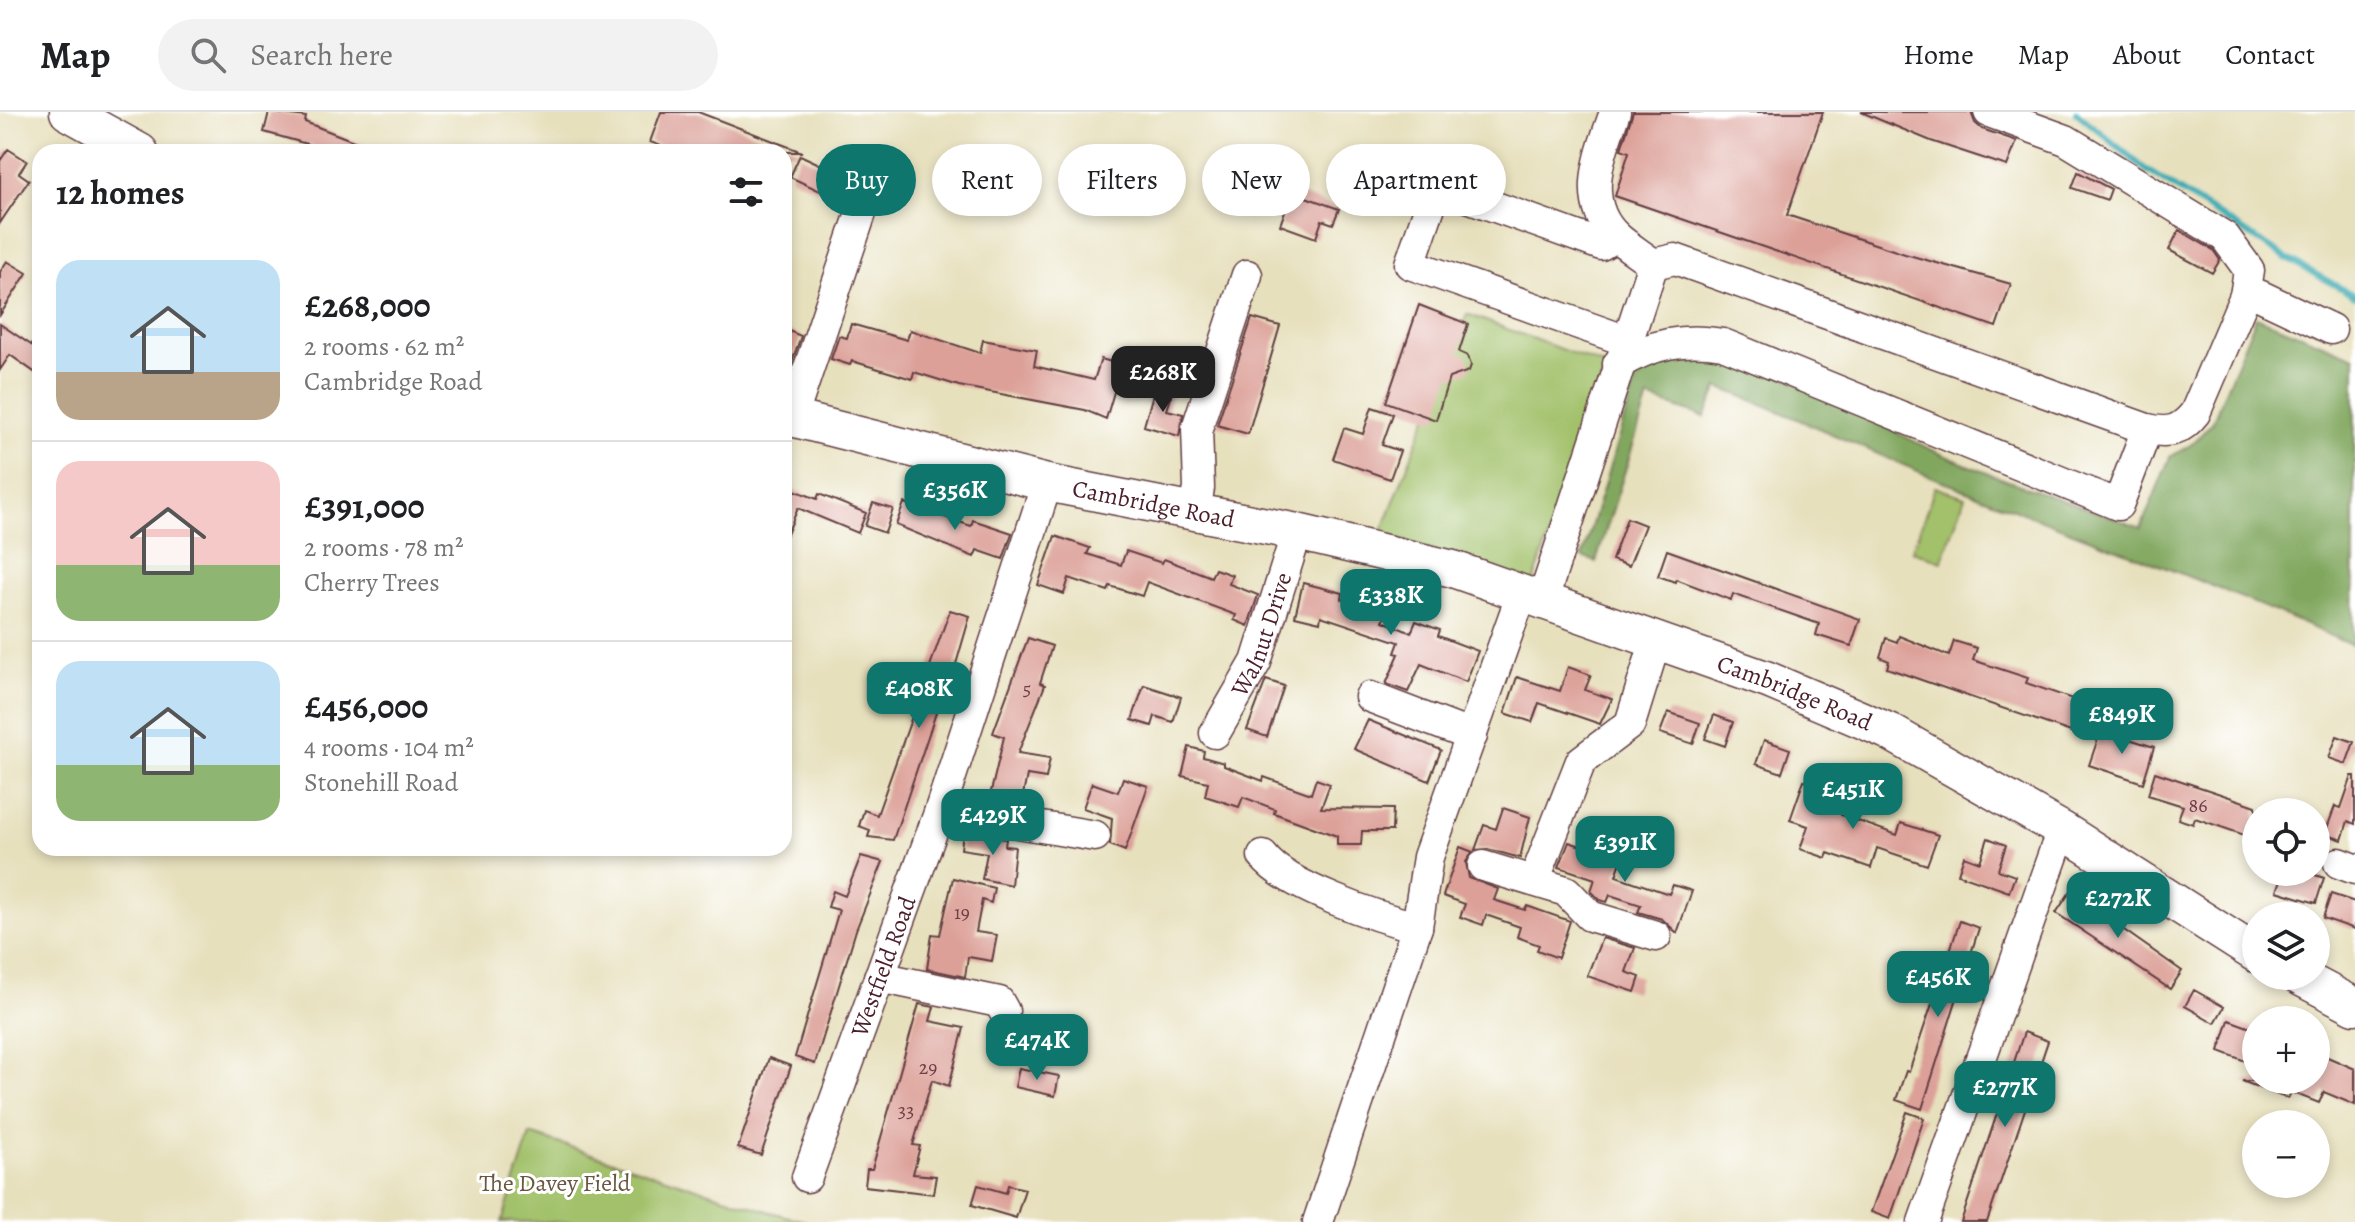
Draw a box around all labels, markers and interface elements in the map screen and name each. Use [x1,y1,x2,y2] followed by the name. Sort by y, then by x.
[158,19,718,91] search box
[40,29,110,81] text: Map
[186,33,230,77] icon: search
[250,35,393,75] text: Search here
[1903,36,1974,74] text: Home
[2018,36,2069,74] text: Map
[2113,36,2181,74] text: About
[2225,36,2315,74] text: Contact
[816,144,916,216] chip: Buy
[932,144,1042,216] chip: Rent
[1058,144,1186,216] chip: Filters
[1202,144,1310,216] chip: New
[1326,144,1506,216] chip: Apartment
[56,169,185,216] text: 12 homes
[724,170,768,214] icon: filters
[304,282,431,329] text: £268,000
[120,292,216,388] icon: home
[304,329,464,364] text: 2 rooms · 62 m²
[1107,346,1219,414] pin: £268K
[1129,354,1197,389] text: £268K
[304,364,482,399] text: Cambridge Road
[899,464,1011,532] pin: £356K
[922,472,988,507] text: £356K
[1070,472,1238,535] street label: Cambridge Road
[304,483,425,530] text: £391,000
[120,493,216,589] icon: home
[304,530,463,565] text: 2 rooms · 78 m²
[304,565,440,600] text: Cherry Trees
[1223,568,1299,703] street label: Walnut Drive
[1335,569,1447,637] pin: £338K
[1358,577,1424,612] text: £338K
[1713,647,1877,739] street label: Cambridge Road
[863,662,975,730] pin: £408K
[885,670,953,705] text: £408K
[1023,675,1031,702] house number: 5
[304,683,428,730] text: £456,000
[2066,688,2178,756] pin: £849K
[120,693,216,789] icon: home
[2088,696,2156,731] text: £849K
[304,730,474,765] text: 4 rooms · 104 m²
[1797,763,1909,831] pin: £451K
[304,765,458,800] text: Stonehill Road
[1821,771,1885,806] text: £451K
[937,789,1049,857] pin: £429K
[2189,792,2207,819] house number: 86
[959,797,1027,832] text: £429K
[2242,798,2330,1198] map controls
[2242,798,2330,886] button: locate
[1569,816,1681,884] pin: £391K
[1593,824,1657,859] text: £391K
[2062,872,2174,940] pin: £272K
[2085,880,2151,915] text: £272K
[843,892,923,1042] street label: Westfield Road
[954,899,970,926] house number: 19
[2242,902,2330,990] button: layers
[1882,951,1994,1019] pin: £456K
[1905,959,1971,994] text: £456K
[2242,1006,2330,1094] button: +
[981,1014,1093,1082] pin: £474K
[1004,1022,1070,1057] text: £474K
[919,1054,937,1081] house number: 29
[1949,1061,2061,1129] pin: £277K
[1972,1069,2038,1104] text: £277K
[898,1097,914,1124] house number: 33
[2242,1110,2330,1198] button: −
[479,1167,631,1199] park label: The Davey Field

